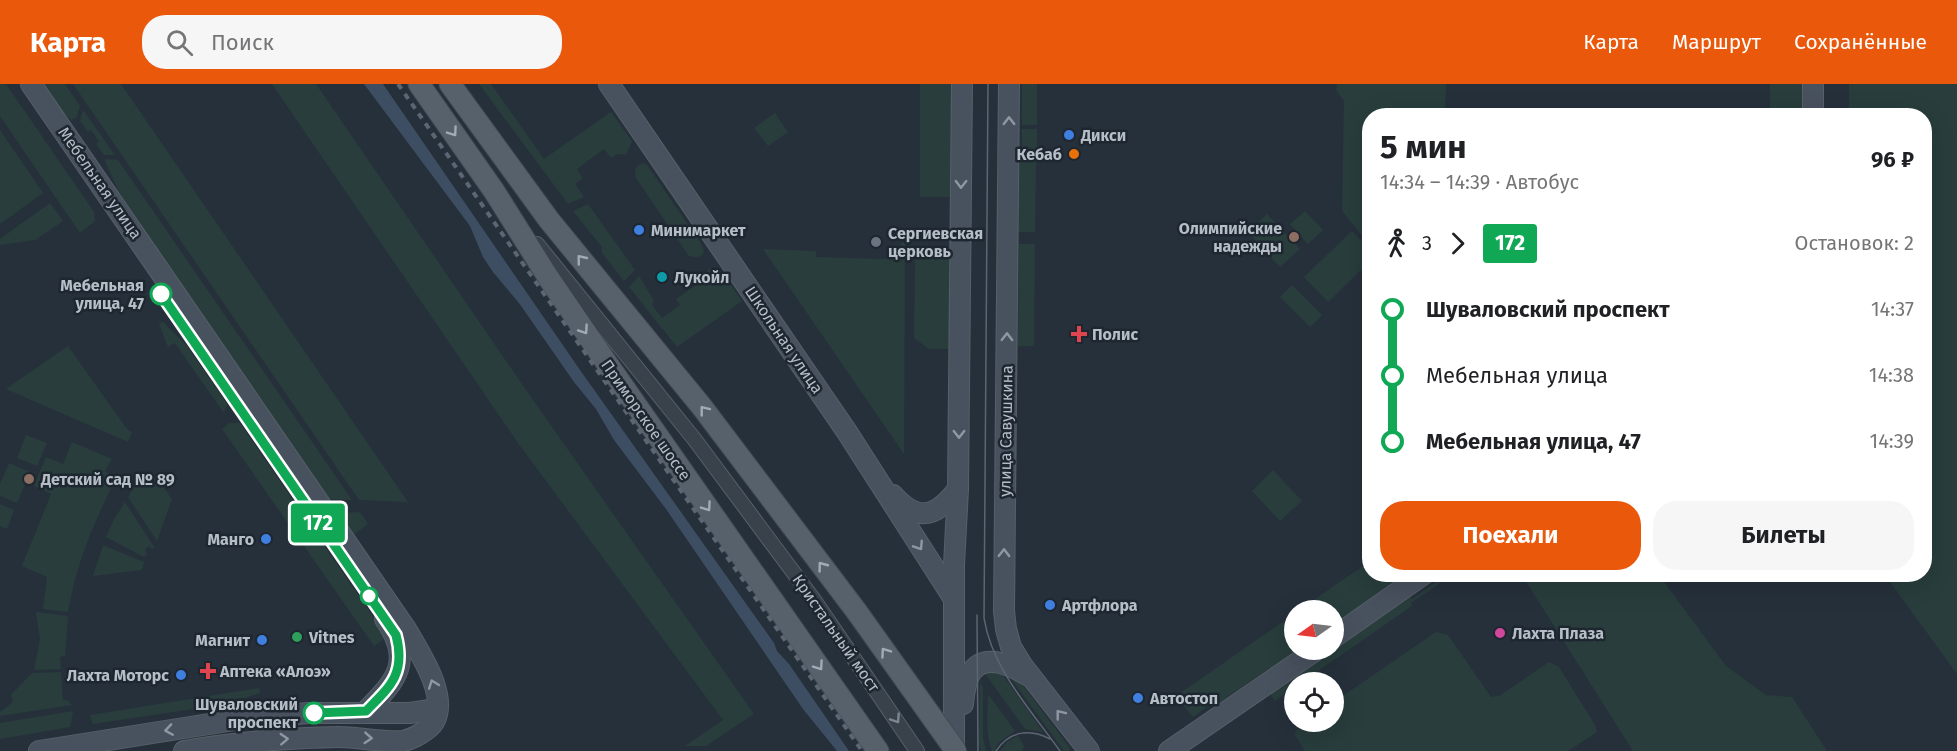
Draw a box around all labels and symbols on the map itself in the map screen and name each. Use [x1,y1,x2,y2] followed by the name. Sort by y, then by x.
[1002,116,1015,125] one-way arrow
[54,123,146,243] street label: Мебельная улица
[446,125,457,136] one-way arrow
[1080,126,1126,145] place label: Дикси
[1062,128,1076,142] marker: Дикси
[1017,145,1062,164] place label: Кебаб
[1067,147,1081,161] marker: Кебаб
[955,180,967,189] one-way arrow
[1179,219,1282,256] place label: Олимпийские надежды
[651,221,746,240] place label: Минимаркет
[632,223,646,237] marker: Минимаркет
[888,224,983,261] place label: Сергиевская церковь
[1287,230,1301,244] marker: Олимпийские надежды
[869,235,883,249] marker: Сергиевская церковь
[578,255,589,266] one-way arrow
[674,268,729,287] place label: Лукойл
[655,270,669,284] marker: Лукойл
[60,276,145,313] place label: Мебельная улица, 47
[150,283,172,305] marker: Мебельная улица, 47
[741,283,827,397] street label: Школьная улица
[576,323,587,334] one-way arrow
[1070,325,1088,343] marker: Полис
[1092,325,1138,344] place label: Полис
[1001,332,1013,341] one-way arrow
[597,356,695,484] street label: Приморское шоссе
[995,365,1017,497] street label: улица Савушкина
[700,406,711,417] one-way arrow
[953,430,965,439] one-way arrow
[40,470,175,489] place label: Детский сад № 89
[22,472,36,486] marker: Детский сад № 89
[700,500,711,511] one-way arrow
[284,504,352,542] line badge: 172
[207,530,254,549] place label: Манго
[259,532,273,546] marker: Манго
[912,540,923,551] one-way arrow
[998,548,1011,557] one-way arrow
[818,562,829,573] one-way arrow
[788,571,884,696] street label: Кристальный мост
[360,587,378,605] unlabelled marker
[1061,596,1138,615] place label: Артфлора
[1043,598,1057,612] marker: Артфлора
[1284,600,1344,660] north arrow
[1512,624,1604,643] place label: Лахта Плаза
[1493,626,1507,640] marker: Лахта Плаза
[308,628,355,647] place label: Vitnes
[290,630,304,644] marker: Vitnes
[195,631,250,650] place label: Магнит
[255,633,269,647] marker: Магнит
[881,648,892,659] one-way arrow
[812,660,823,671] one-way arrow
[219,662,331,681] place label: Аптека «Алоэ»
[201,664,215,678] marker: Аптека «Алоэ»
[67,666,169,685] place label: Лахта Моторс
[174,668,188,682] marker: Лахта Моторс
[428,679,441,689] one-way arrow
[1149,689,1218,708] place label: Автостоп
[1131,691,1145,705] marker: Автостоп
[195,695,298,732] place label: Шуваловский проспект
[303,702,325,724] marker: Шуваловский проспект
[1056,710,1067,721] one-way arrow
[888,713,899,724] one-way arrow
[164,724,173,736] one-way arrow
[364,732,373,745] one-way arrow
[279,733,288,746] one-way arrow

